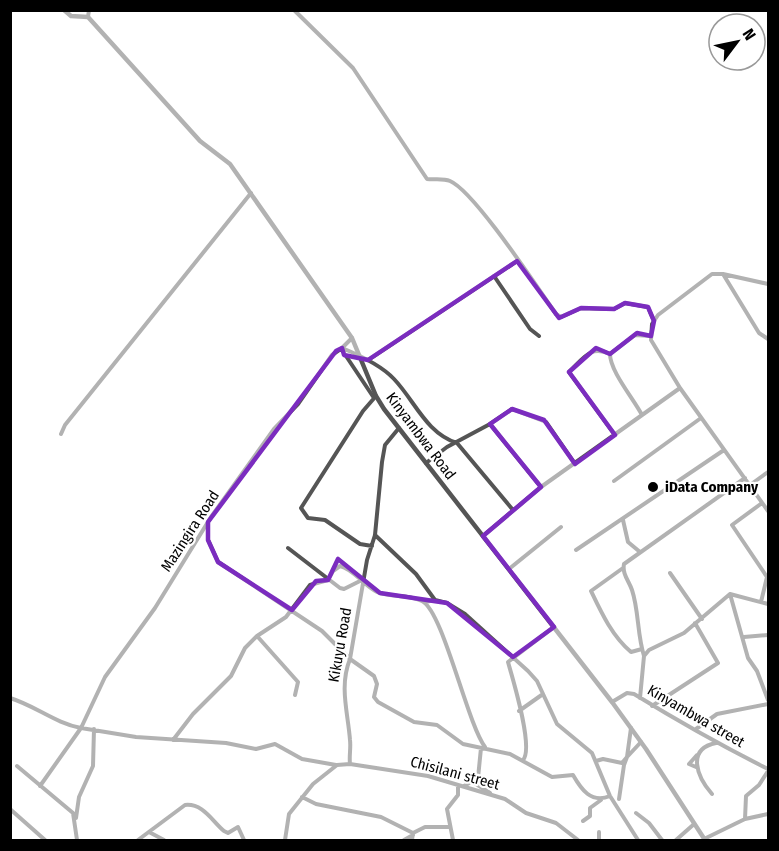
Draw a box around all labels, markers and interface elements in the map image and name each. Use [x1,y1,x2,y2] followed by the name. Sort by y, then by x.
[707,12,767,72] north arrow
[739,25,760,43] text: N
[382,389,460,483] street label: Kinyambwa Road
[665,478,759,496] place label: iData Company
[646,480,660,494] marker: iData Company
[157,487,223,575] street label: Mazingira Road
[325,606,355,684] street label: Kikuyu Road
[644,681,748,751] street label: Kinyambwa street
[408,752,502,794] street label: Chisilani street

